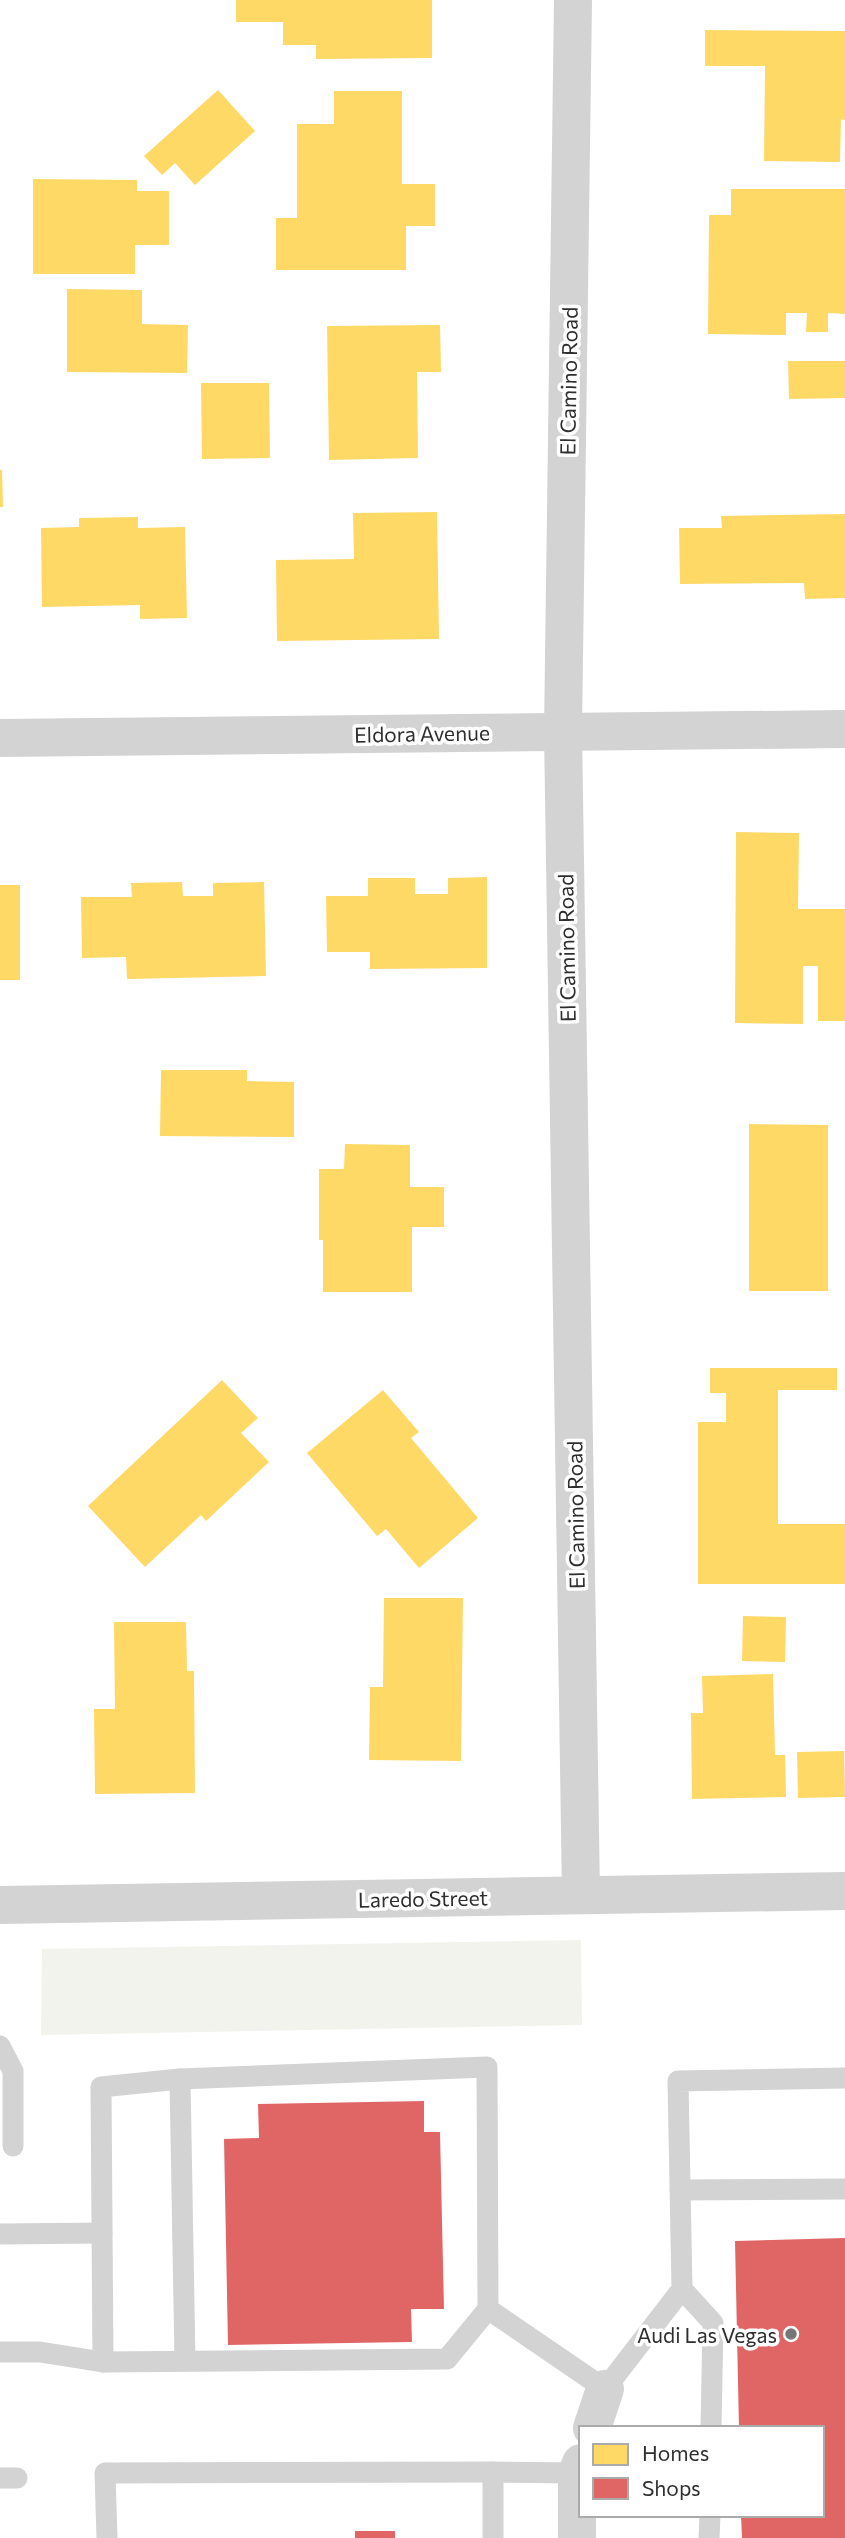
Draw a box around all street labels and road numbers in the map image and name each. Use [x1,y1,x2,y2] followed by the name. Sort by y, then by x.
[554,307,582,455] street label: El Camino Road
[354,719,490,747] street label: Eldora Avenue
[552,874,580,1022] street label: El Camino Road
[561,1441,589,1589] street label: El Camino Road
[358,1884,488,1912] street label: Laredo Street

